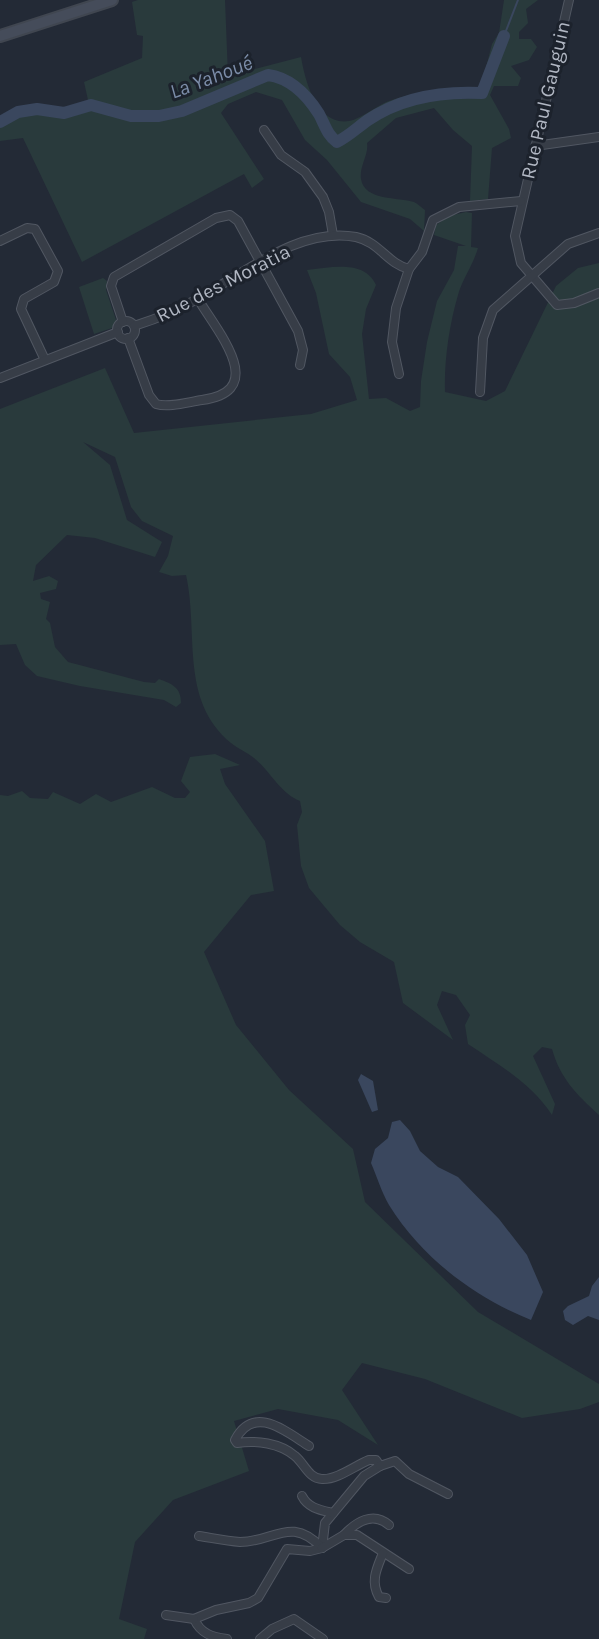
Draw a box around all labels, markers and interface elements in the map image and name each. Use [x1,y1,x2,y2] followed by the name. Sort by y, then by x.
[516,19,575,181] street label: Rue Paul Gauguin
[166,50,256,104] water label: La Yahoué
[152,240,294,327] street label: Rue des Moratia

